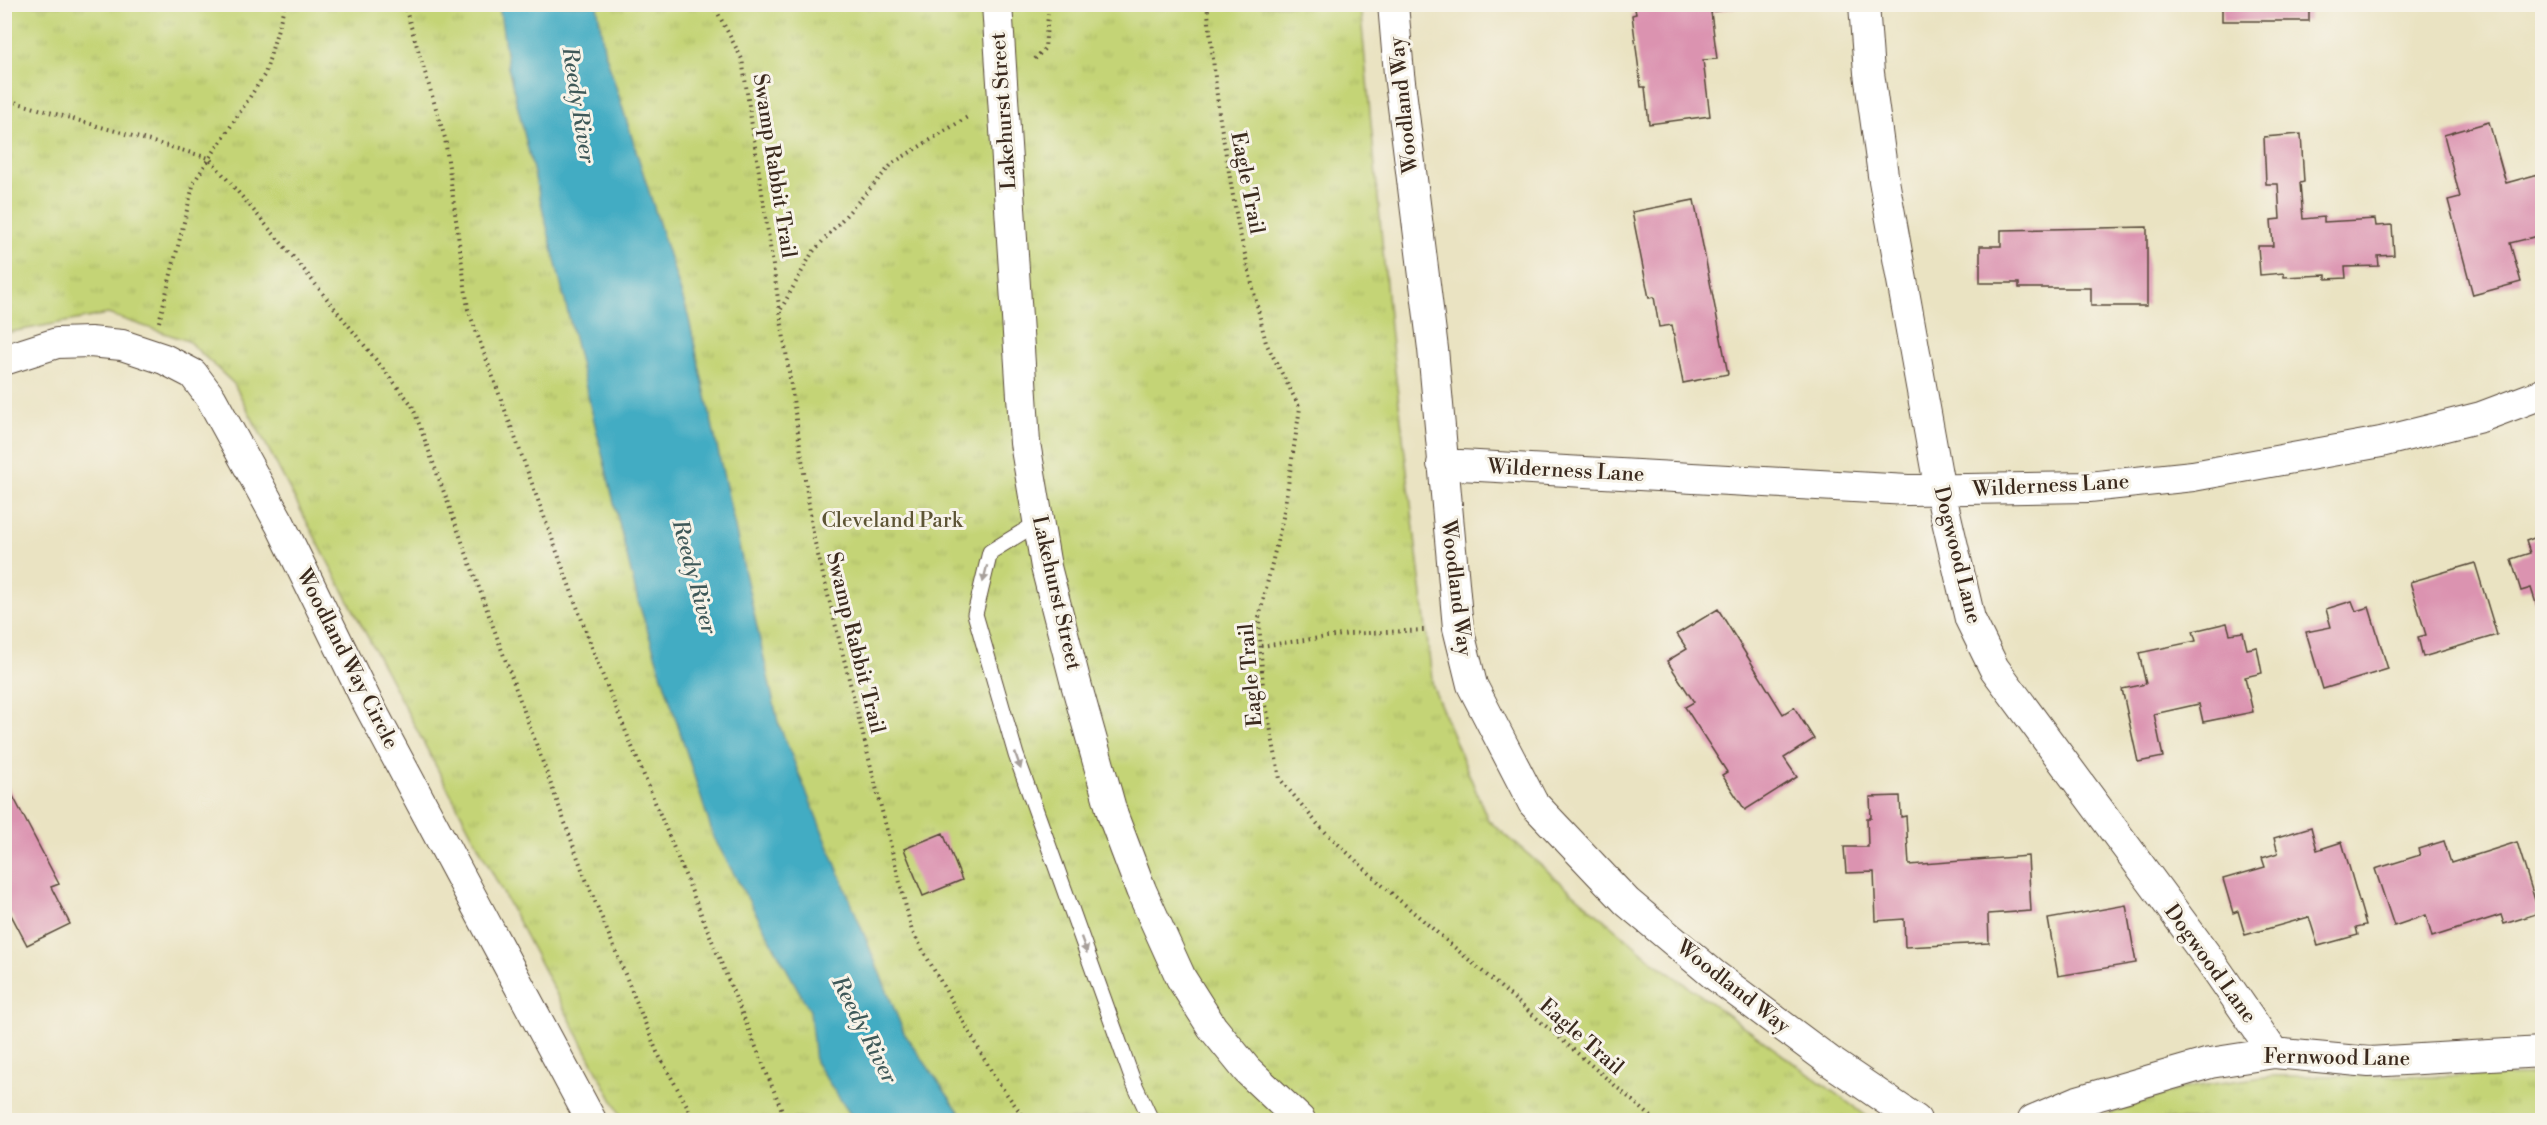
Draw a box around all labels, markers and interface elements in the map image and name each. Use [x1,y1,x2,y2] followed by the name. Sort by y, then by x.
[985,31,1022,191] street label: Lakehurst Street
[1384,35,1424,176] street label: Woodland Way
[555,44,601,166] water label: Reedy River
[747,72,801,260] street label: Swamp Rabbit Trail
[1224,130,1270,236] street label: Eagle Trail
[1486,454,1645,488] street label: Wilderness Lane
[1971,469,2130,503] street label: Wilderness Lane
[1927,484,1987,626] street label: Dogwood Lane
[821,508,964,534] park label: Cleveland Park
[1026,513,1087,673] street label: Lakehurst Street
[666,516,722,638] water label: Reedy River
[1435,517,1477,658] street label: Woodland Way
[820,549,890,737] street label: Swamp Rabbit Trail
[290,564,404,754] street label: Woodland Way Circle
[979,565,989,583] one-way arrow
[1234,622,1268,728] street label: Eagle Trail
[1014,752,1024,770] one-way arrow
[2158,899,2262,1029] street label: Dogwood Lane
[1670,934,1796,1040] street label: Woodland Way
[1080,936,1090,954] one-way arrow
[825,971,903,1089] water label: Reedy River
[1533,993,1629,1081] street label: Eagle Trail
[2263,1044,2411,1072] street label: Fernwood Lane

